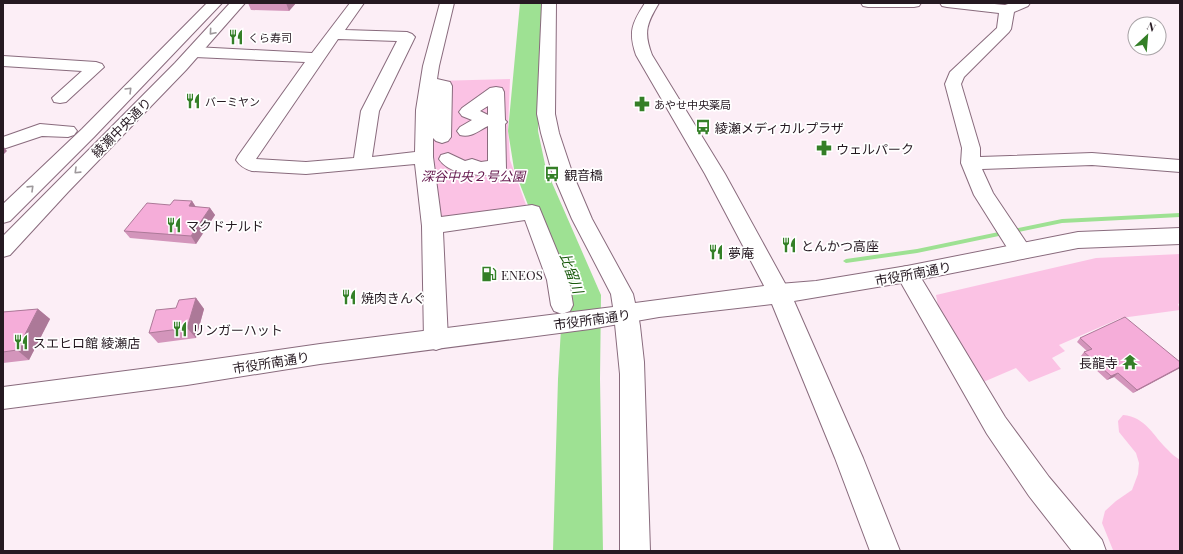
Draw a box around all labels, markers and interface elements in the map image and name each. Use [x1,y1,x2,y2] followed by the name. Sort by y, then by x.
[1127,16,1167,56] north arrow
[1145,18,1159,35] text: N
[210,28,217,35] one-way arrow
[227,28,245,46] restaurant icon: くら寿司
[248,30,292,45] place label: くら寿司
[125,87,132,95] one-way arrow
[184,92,202,110] restaurant icon: バーミヤン
[87,93,155,161] street label: 綾瀬中央通り
[205,94,260,109] place label: バーミヤン
[633,95,651,113] pharmacy icon: あやせ中央薬局
[654,97,731,112] place label: あやせ中央薬局
[694,118,712,136] bus stop icon: 綾瀬メディカルプラザ
[715,119,844,136] place label: 綾瀬メディカルプラザ
[815,139,833,157] pharmacy icon: ウェルパーク
[836,140,914,157] place label: ウェルパーク
[543,165,561,183] bus stop icon: 観音橋
[74,166,82,174] one-way arrow
[564,166,603,183] place label: 観音橋
[421,167,527,184] park label: 深谷中央２号公園
[26,186,34,193] one-way arrow
[165,216,183,234] restaurant icon: マクドナルド
[186,217,264,234] place label: マクドナルド
[780,236,798,254] restaurant icon: とんかつ高座
[801,237,879,254] place label: とんかつ高座
[707,243,725,261] restaurant icon: 夢庵
[728,244,754,261] place label: 夢庵
[556,250,589,298] water label: 比留川
[873,257,953,289] street label: 市役所南通り
[480,265,498,283] fuel station icon: ENEOS
[501,266,543,283] place label: ENEOS
[340,288,358,306] restaurant icon: 焼肉きんぐ
[361,289,426,306] place label: 焼肉きんぐ
[552,305,632,333] street label: 市役所南通り
[171,320,189,338] restaurant icon: リンガーハット
[192,321,283,338] place label: リンガーハット
[12,333,30,351] restaurant icon: スエヒロ館 綾瀬店
[33,334,140,351] place label: スエヒロ館 綾瀬店
[231,348,311,376] street label: 市役所南通り
[1121,353,1139,371] temple icon: 長龍寺
[1079,354,1118,371] place label: 長龍寺

